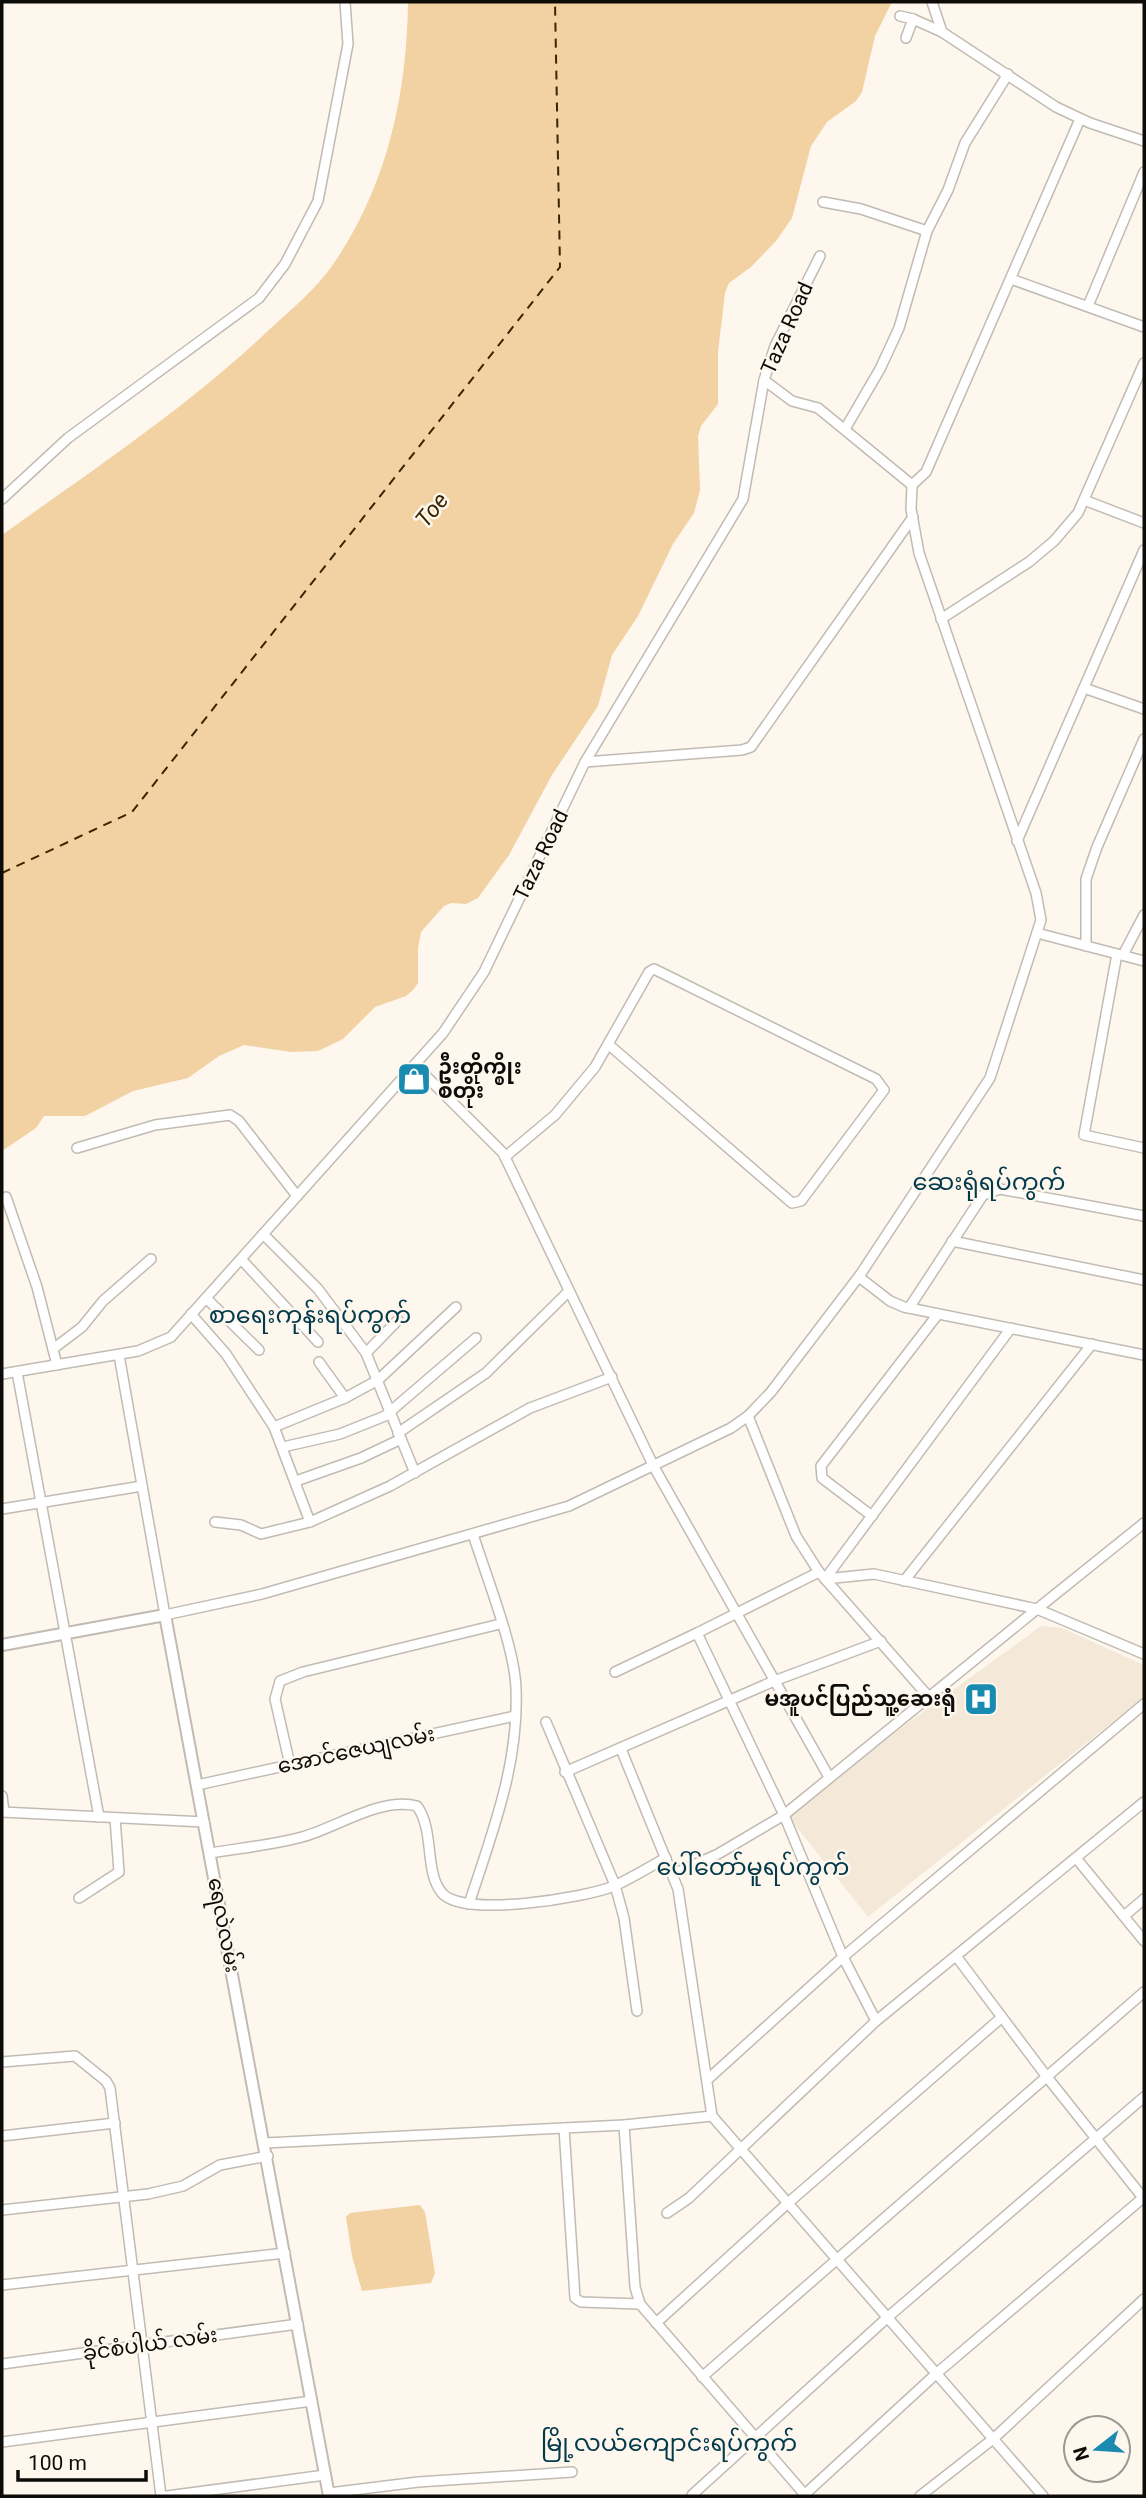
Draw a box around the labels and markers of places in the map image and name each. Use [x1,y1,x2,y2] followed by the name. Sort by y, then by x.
[438,1051,522,1108] place label: ဦးတိုက္စိုး စတိုး
[395,1060,433,1098] shop icon: ဦးတိုက္စိုး စတိုး
[962,1680,1000,1718] hospital icon: မအူပင်ပြည်သူ့ဆေးရုံ
[764,1683,956,1716] place label: မအူပင်ပြည်သူ့ဆေးရုံ

